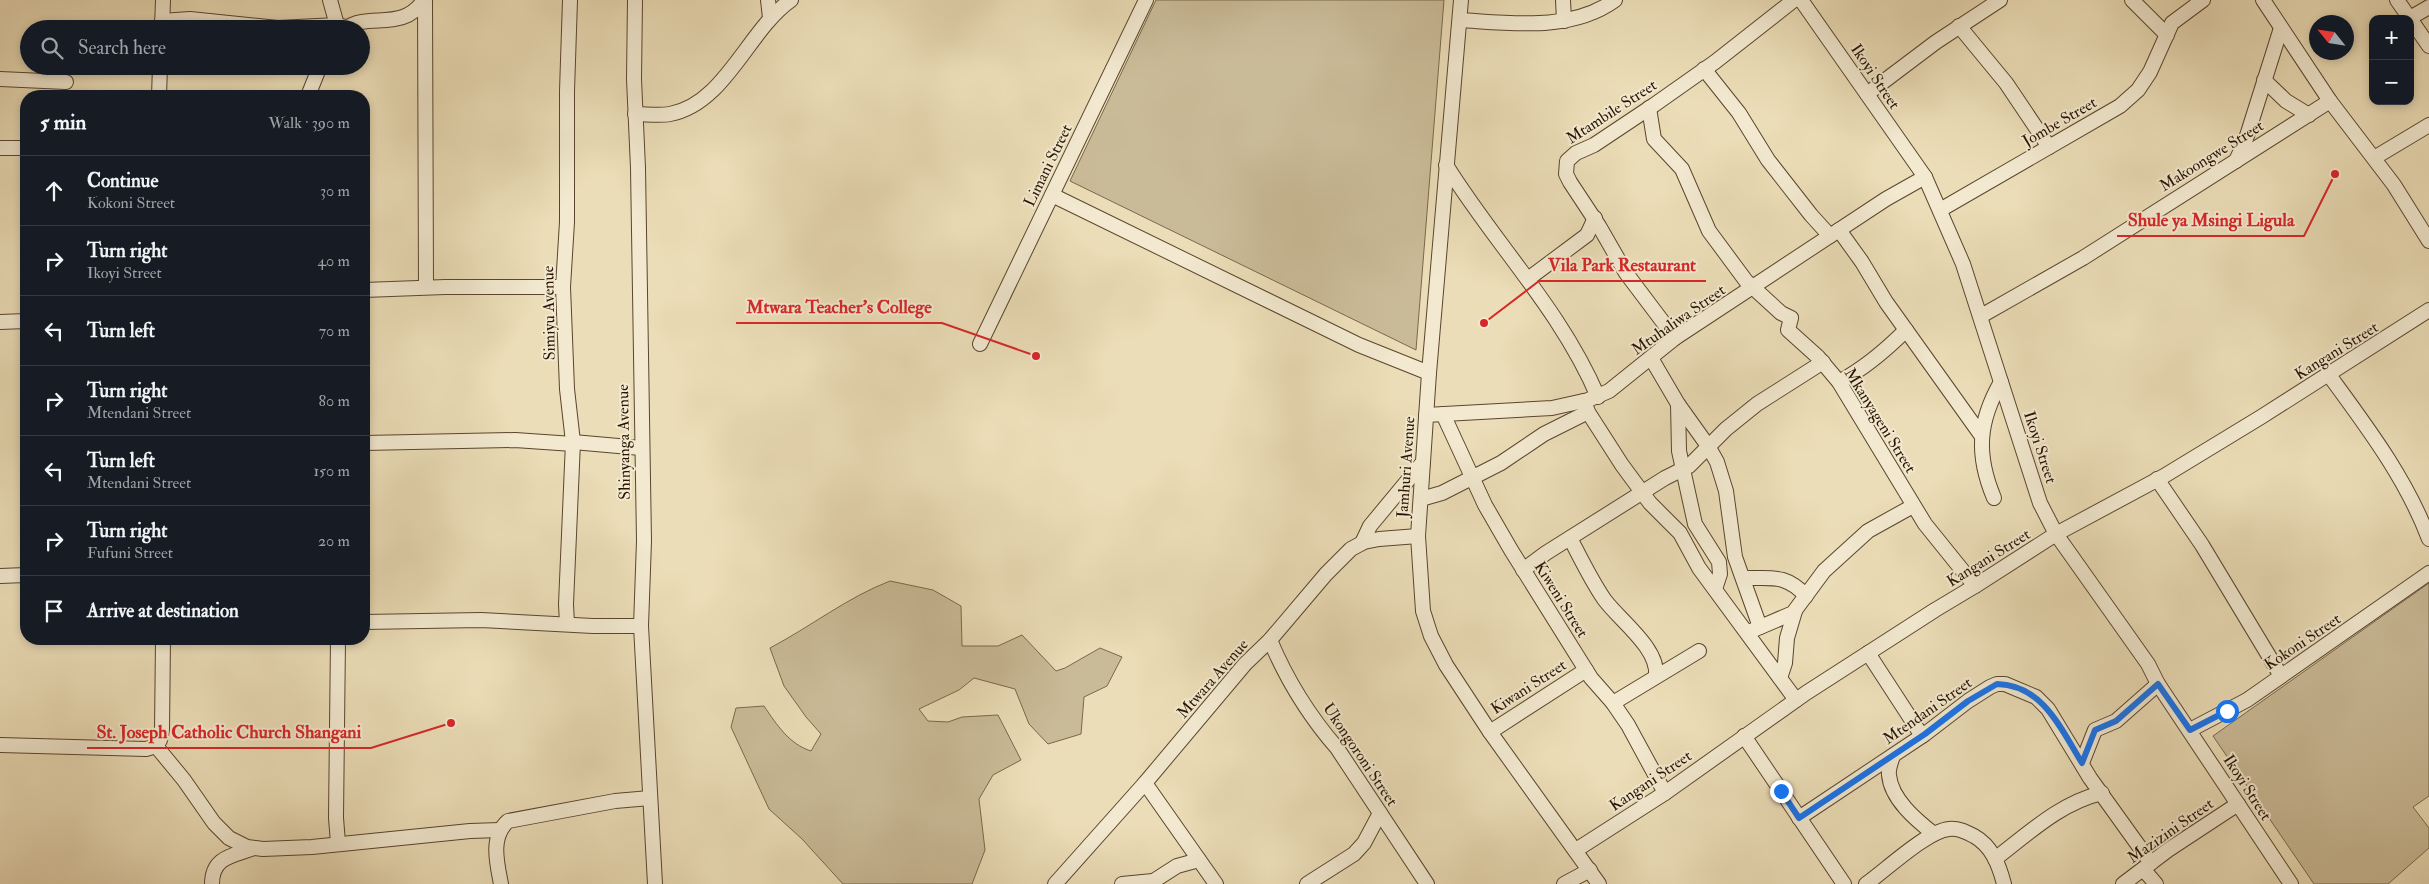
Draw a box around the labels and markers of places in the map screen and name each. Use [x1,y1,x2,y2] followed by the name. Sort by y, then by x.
[2117,203,2304,236] callout: Shule ya Msingi Ligula
[1539,248,1706,281] callout: Vila Park Restaurant
[736,290,942,323] callout: Mtwara Teacher's College
[87,715,371,748] callout: St. Joseph Catholic Church Shangani

